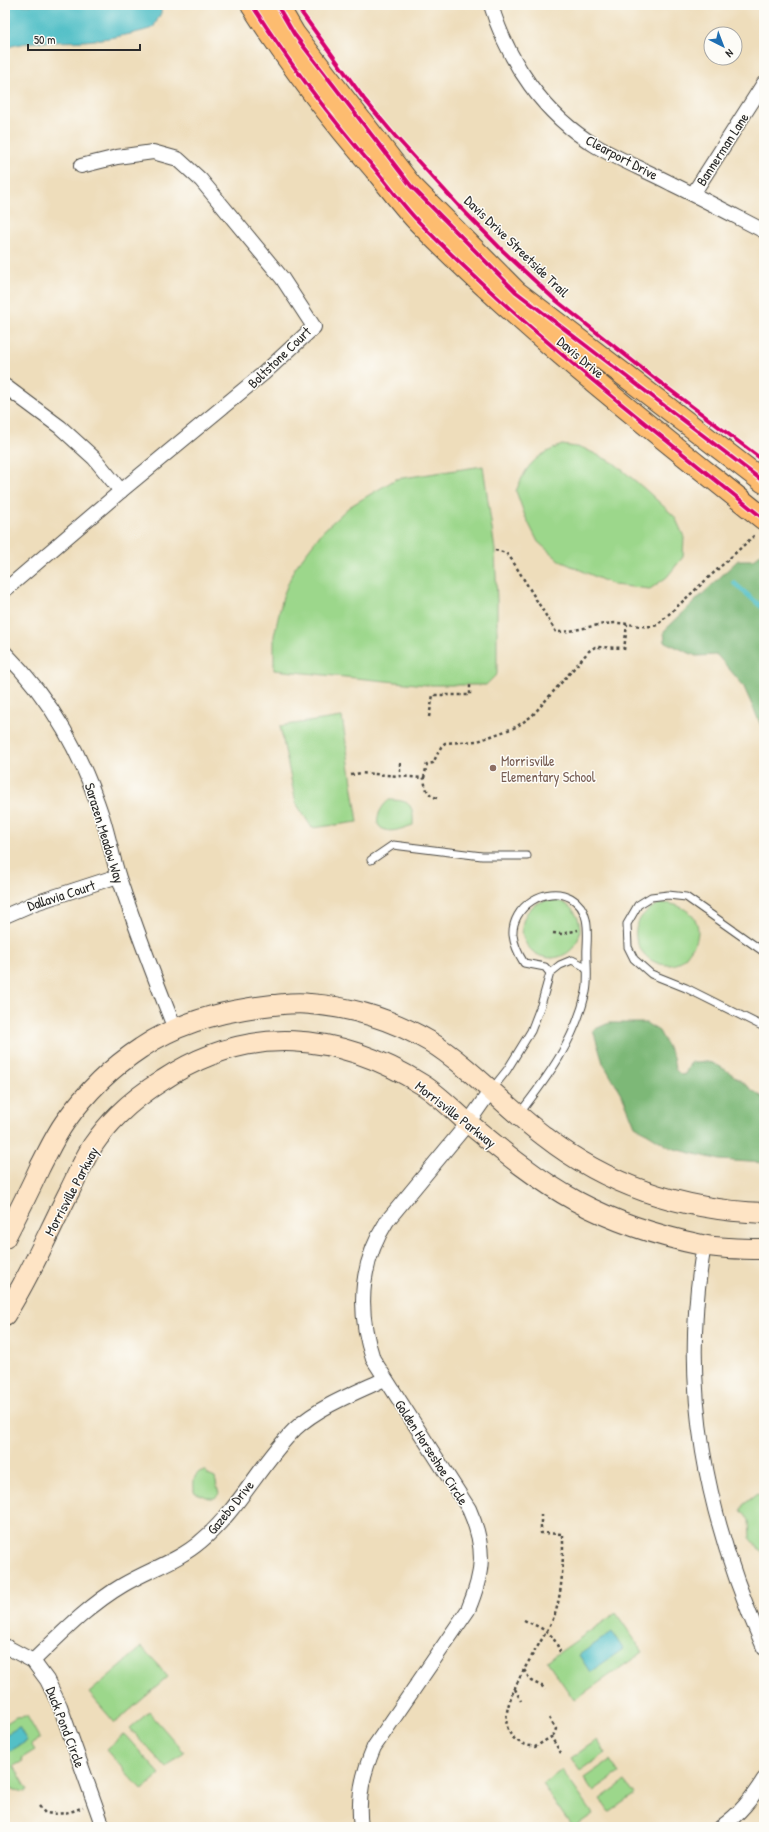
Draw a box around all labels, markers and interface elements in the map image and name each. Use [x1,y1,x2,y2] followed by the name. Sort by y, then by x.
[28,26,140,52] scale bar
[703,26,743,66] north arrow
[34,31,55,48] text: 50 m
[723,46,737,61] text: N
[691,109,753,189] street label: Bannerman Lane
[582,130,662,185] street label: Clearport Drive
[461,191,574,301] street label: Davis Drive Streetside Trail
[243,322,315,392] street label: Boltstone Court
[554,332,609,382] street label: Davis Drive
[501,751,596,787] place label: Morrisville Elementary School
[488,763,498,773] marker: Morrisville Elementary School
[80,780,129,886] street label: Sarazen Meadow Way
[25,875,97,915] street label: Dallavia Court
[411,1076,501,1153] street label: Morrisville Parkway
[40,1143,103,1239] street label: Morrisville Parkway
[391,1396,473,1509] street label: Golden Horseshoe Circle
[202,1476,258,1538] street label: Gazebo Drive
[42,1684,90,1770] street label: Duck Pond Circle

